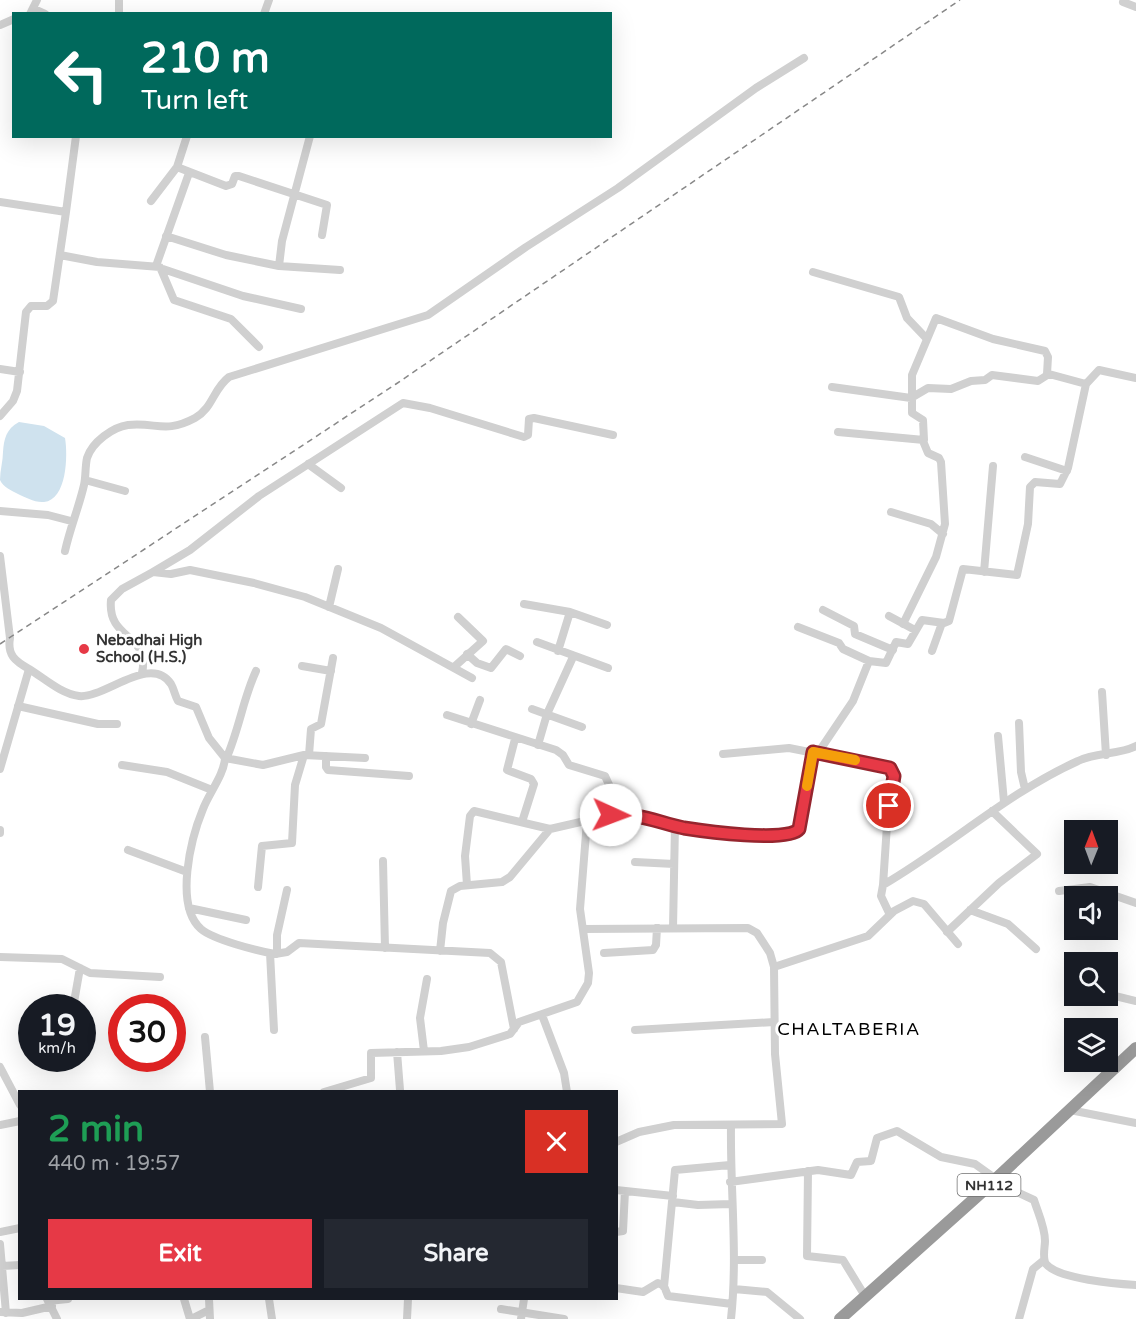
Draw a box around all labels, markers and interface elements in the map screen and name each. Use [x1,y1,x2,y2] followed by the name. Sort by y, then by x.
[141,33,270,84] text: 210 m
[42,36,120,114] icon: left
[141,84,248,117] text: Turn left
[96,631,202,666] place label: Nebadhai High School (H.S.)
[77,642,91,656] marker: Nebadhai High School (H.S.)
[863,780,914,831] pin
[579,783,643,847] position arrow
[872,789,905,822] icon: arrive
[1064,820,1118,874] north arrow
[1064,820,1118,1072] map controls
[1064,886,1118,940] button: sound
[1064,952,1118,1006] button: search
[108,994,186,1072] speed limit sign: 30
[38,1007,76,1044] text: 19
[777,1018,921,1040] district label: CHALTABERIA
[1064,1018,1118,1072] button: layers
[38,1039,76,1057] text: km/h
[48,1108,144,1151] text: 2 min
[525,1110,588,1173] button: close
[48,1152,180,1176] text: 440 m · 19:57
[958,1174,1020,1196] road number: NH112
[48,1219,312,1288] button: Exit
[324,1219,588,1288] button: Share

